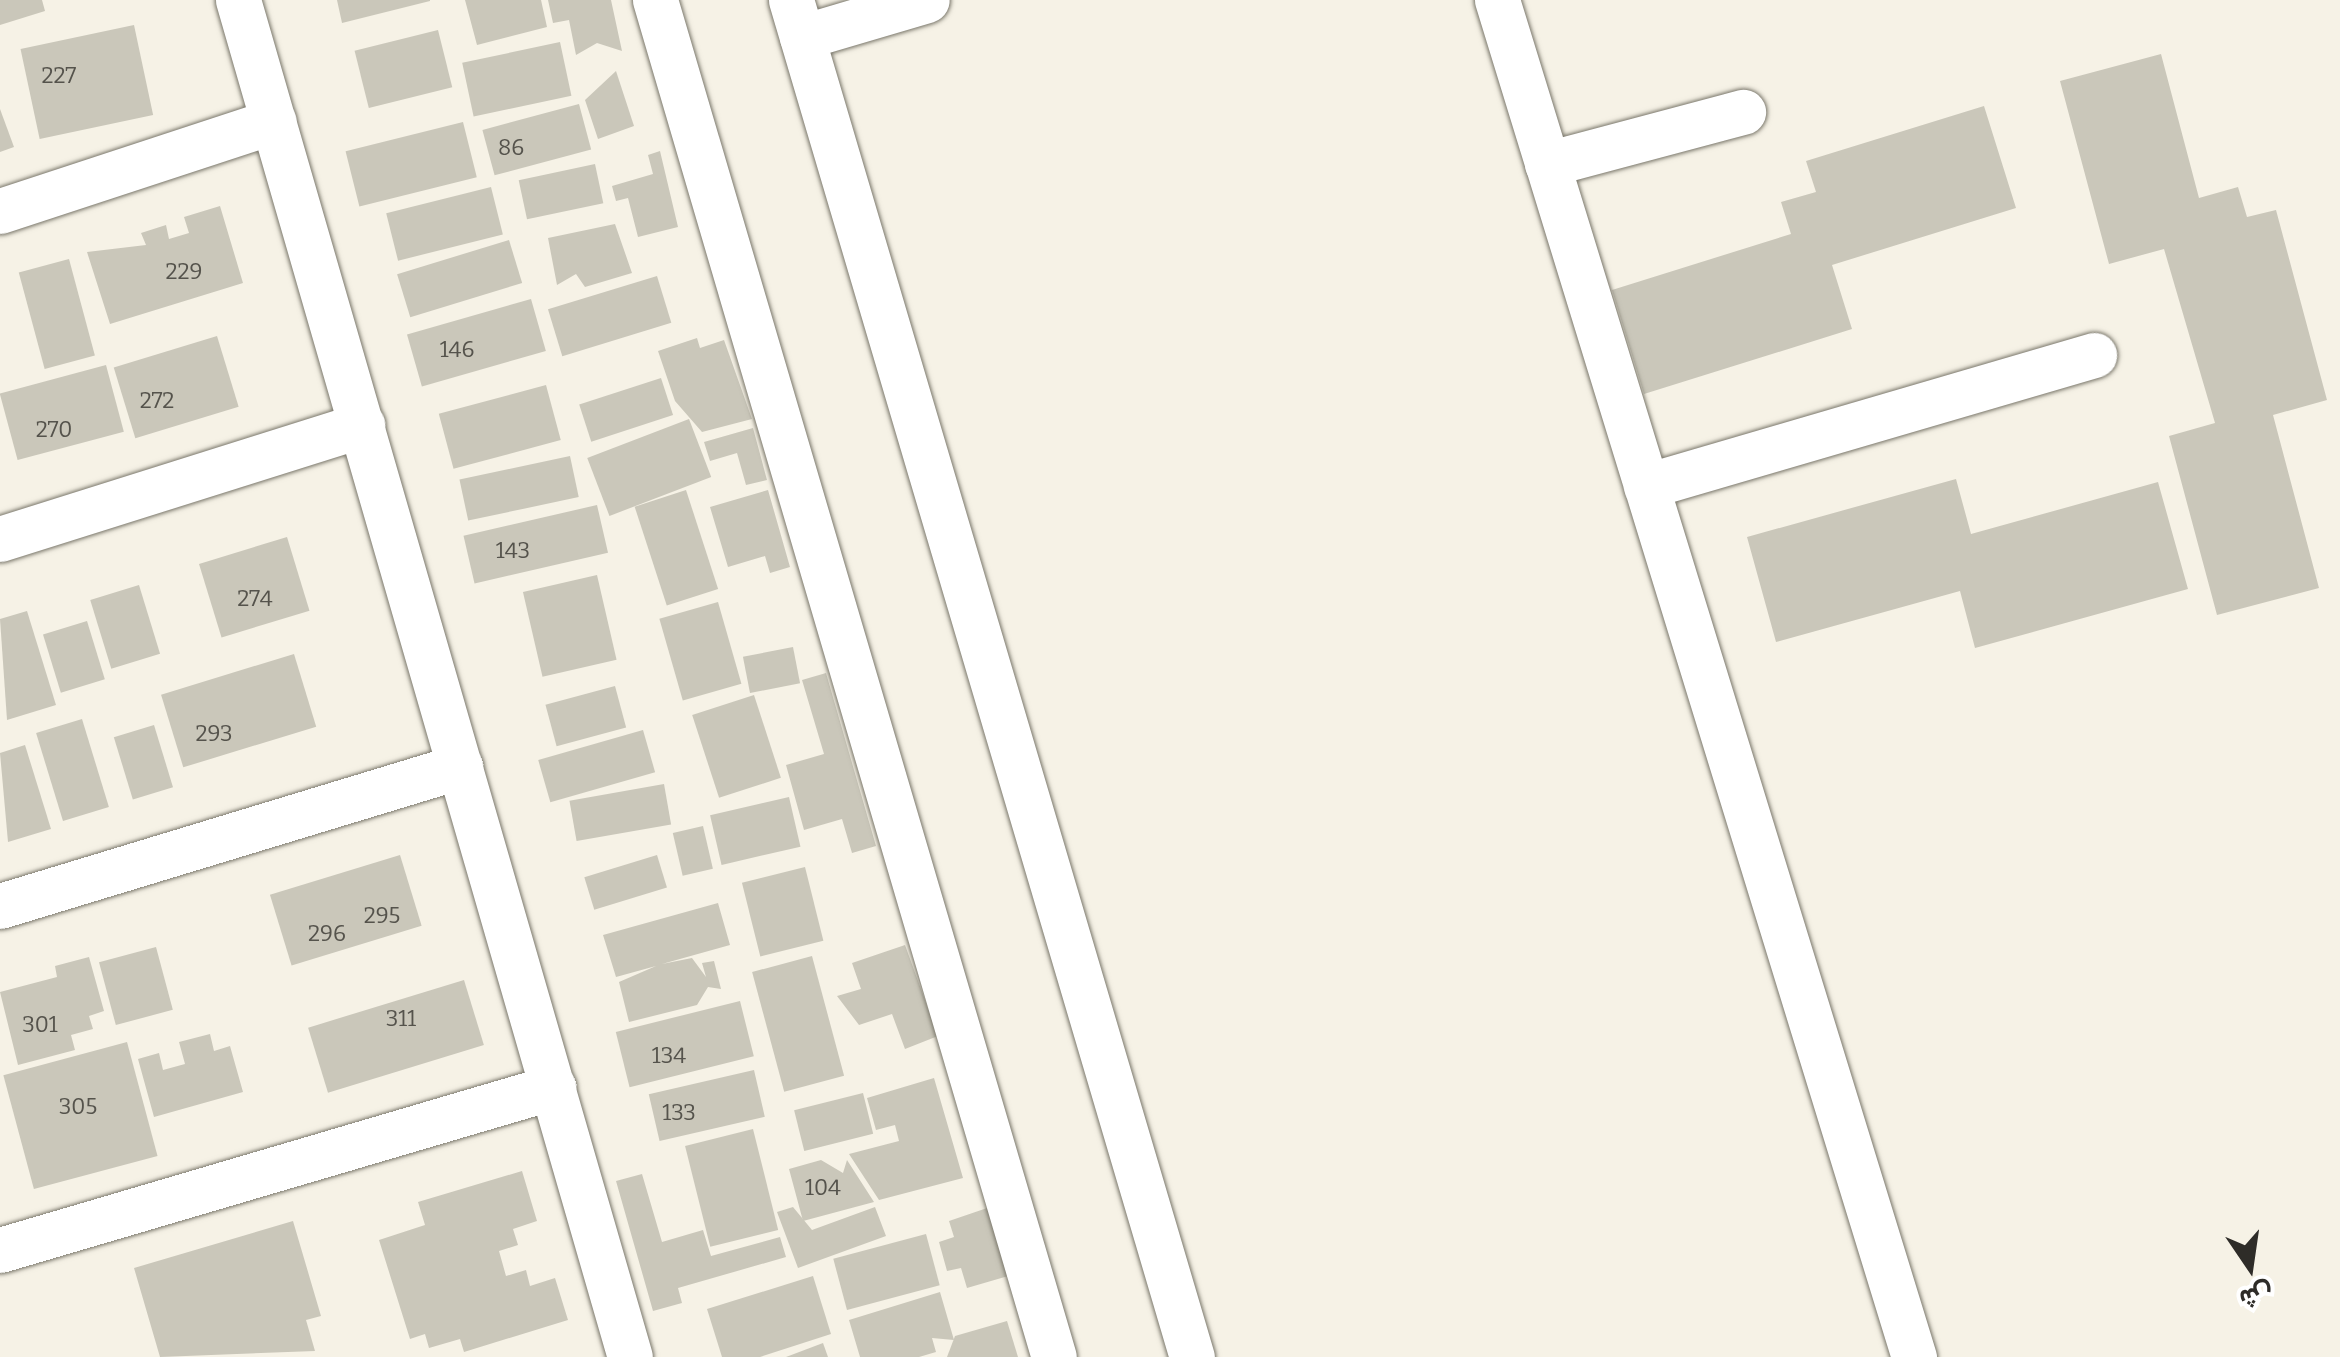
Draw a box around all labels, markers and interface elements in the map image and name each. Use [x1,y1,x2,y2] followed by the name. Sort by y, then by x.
[42,63,76,89] house number: 227
[498,135,524,161] house number: 86
[166,259,202,285] house number: 229
[440,337,474,363] house number: 146
[140,388,174,414] house number: 272
[36,417,72,443] house number: 270
[496,538,530,564] house number: 143
[237,586,273,612] house number: 274
[196,721,232,747] house number: 293
[364,903,400,929] house number: 295
[308,921,346,947] house number: 296
[386,1006,416,1032] house number: 311
[22,1012,58,1038] house number: 301
[652,1043,686,1069] house number: 134
[59,1094,97,1120] house number: 305
[662,1100,696,1126] house number: 133
[805,1175,841,1201] house number: 104
[2200,1217,2300,1317] north arrow
[2237,1277,2277,1317] text: ش

